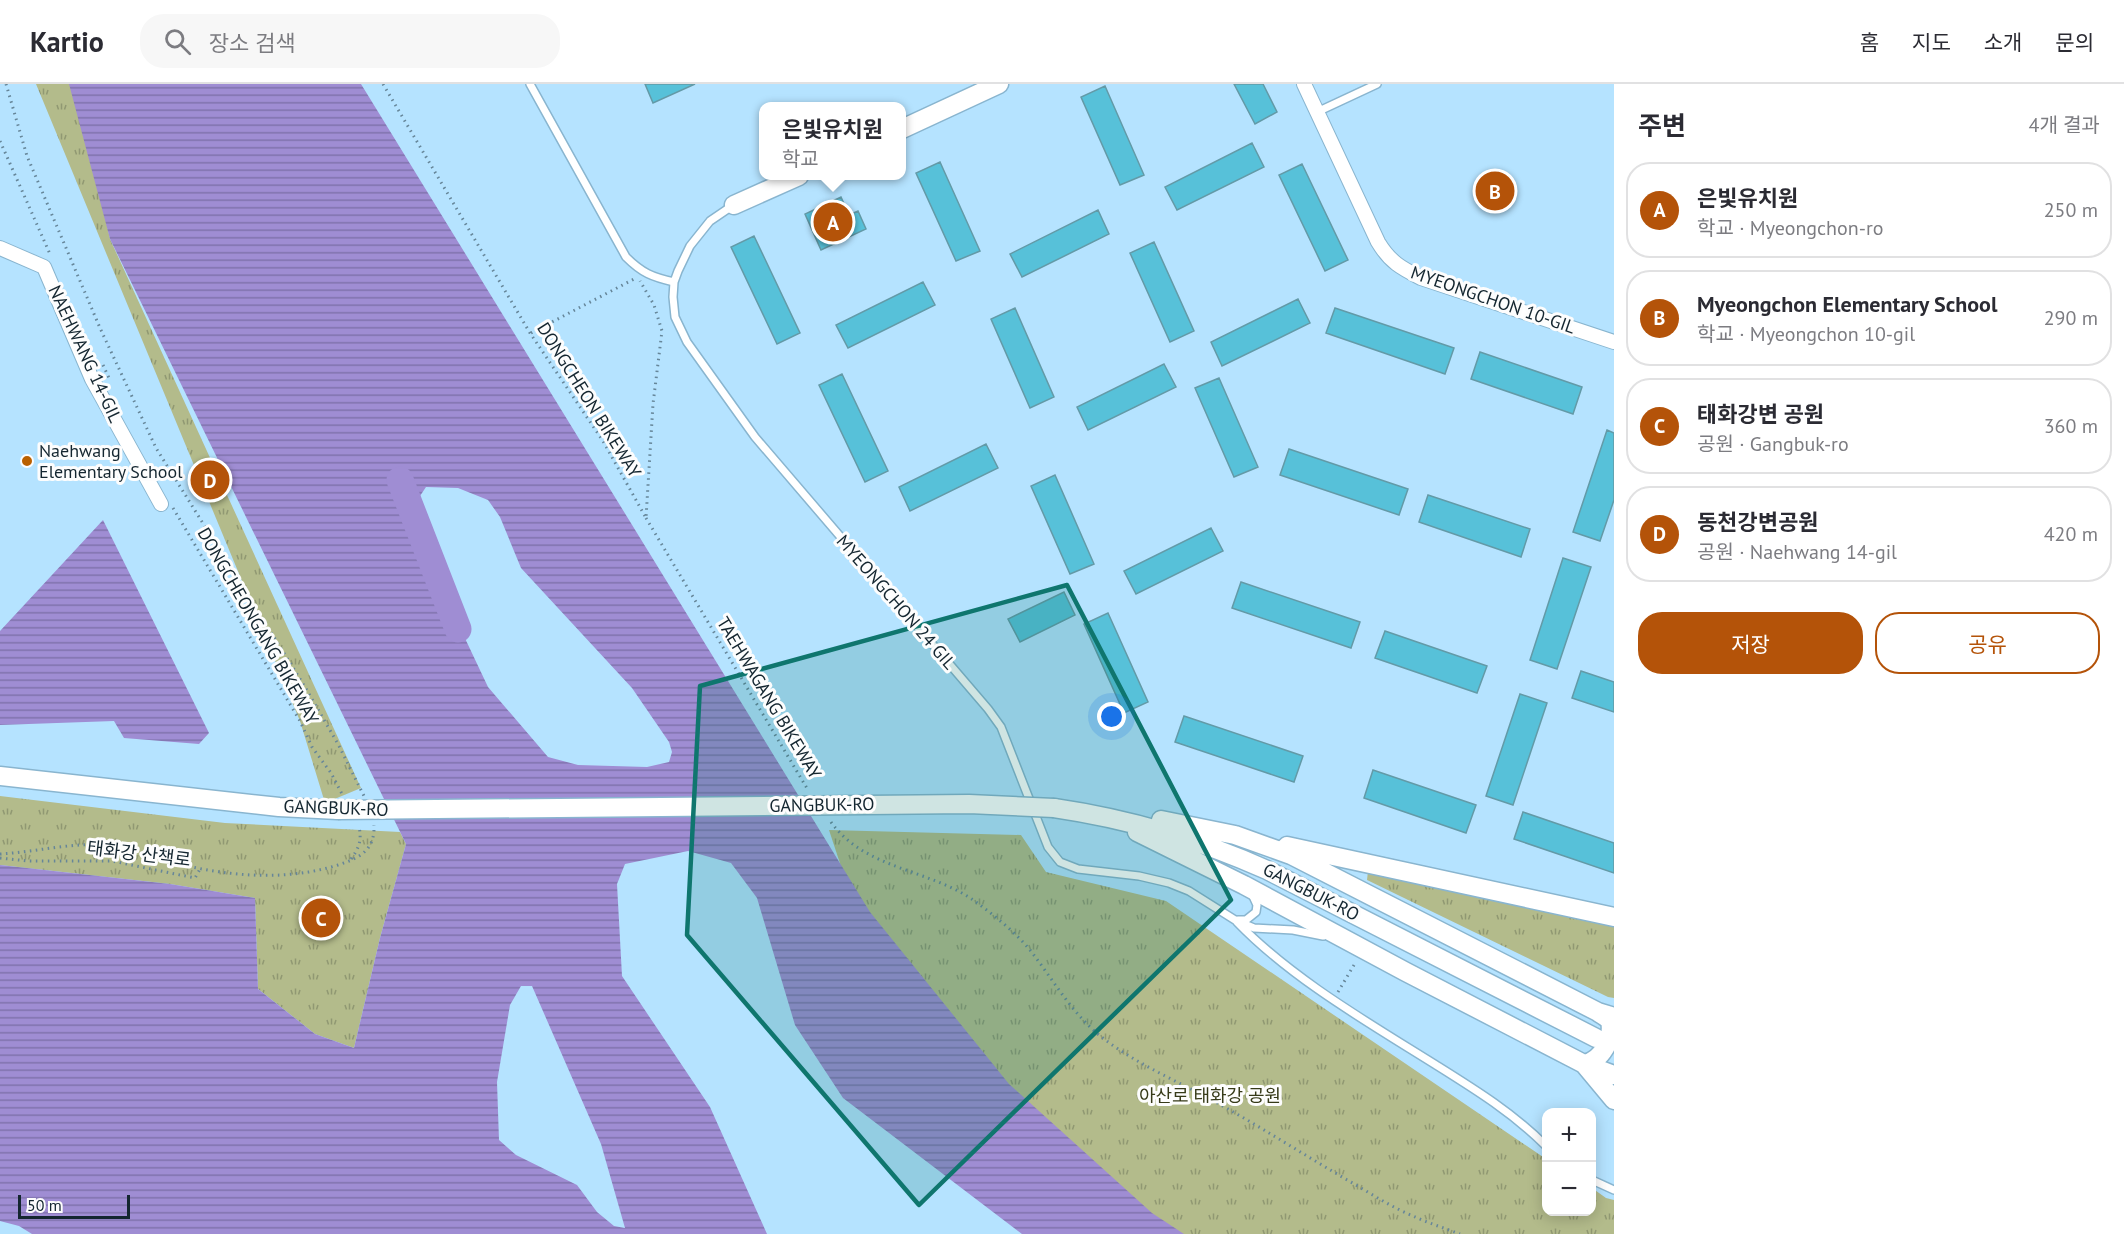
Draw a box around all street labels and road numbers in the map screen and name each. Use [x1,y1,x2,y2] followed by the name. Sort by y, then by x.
[1408,261,1579,339] street label: MYEONGCHON 10-GIL
[44,281,127,426] street label: NAEHWANG 14-GIL
[532,318,647,482] street label: DONGCHEON BIKEWAY
[193,523,324,728] street label: DONGCHEONGANG BIKEWAY
[832,530,961,674] street label: MYEONGCHON 24 GIL
[712,612,827,783] street label: TAEHWAGANG BIKEWAY
[769,792,875,817] street label: GANGBUK-RO
[283,794,389,821] street label: GANGBUK-RO
[86,836,192,871] street label: 태화강 산책로
[1259,857,1363,926] street label: GANGBUK-RO

